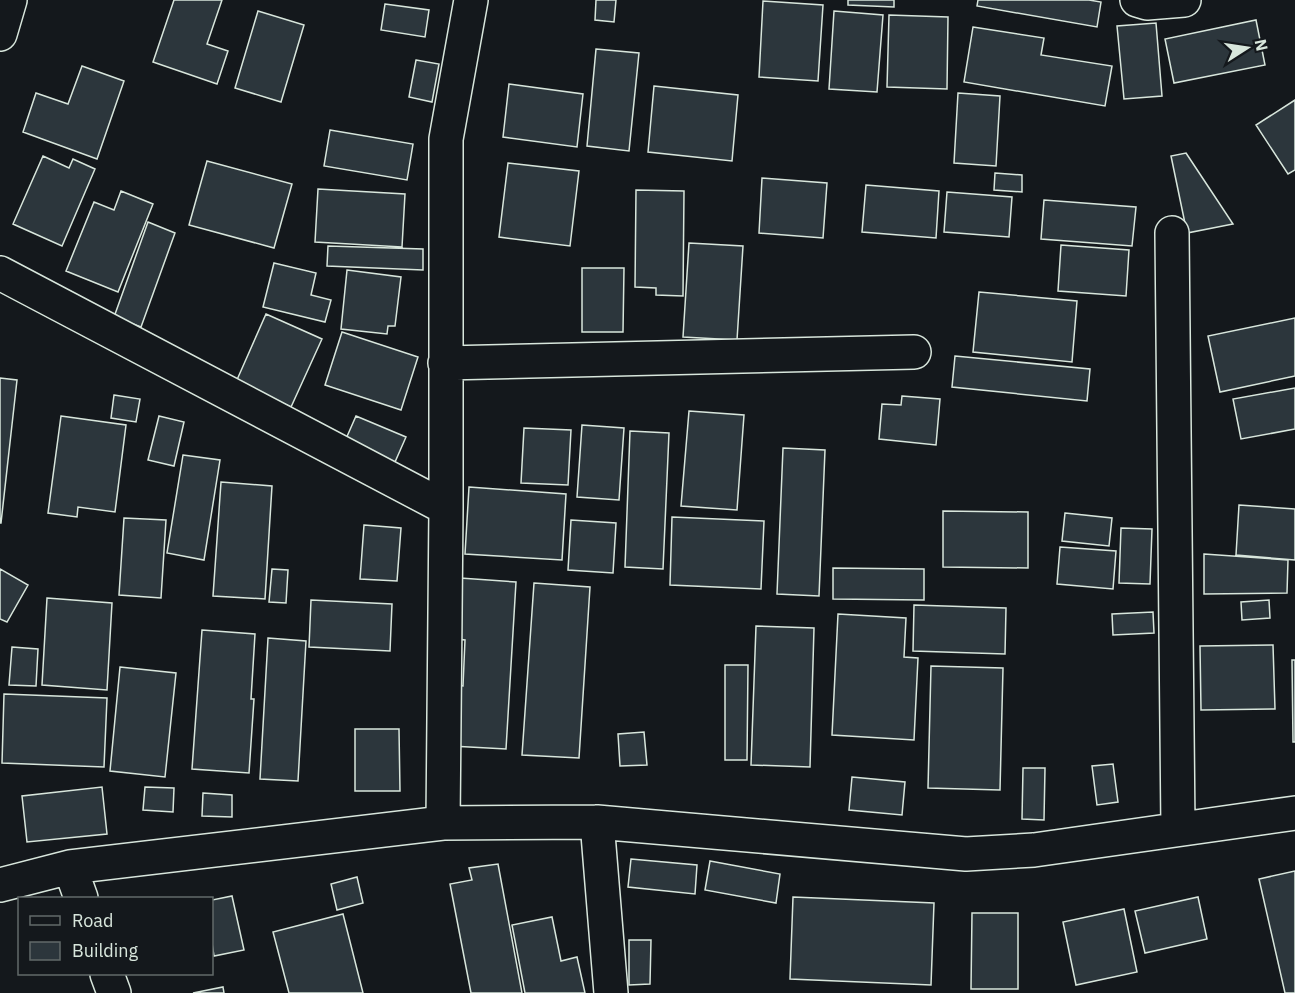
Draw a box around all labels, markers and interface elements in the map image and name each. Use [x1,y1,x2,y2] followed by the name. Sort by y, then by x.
[1217,18,1277,78] north arrow
[1251,37,1273,53] text: N
[18,897,213,975] legend
[72,909,113,932] text: Road
[72,939,139,962] text: Building

